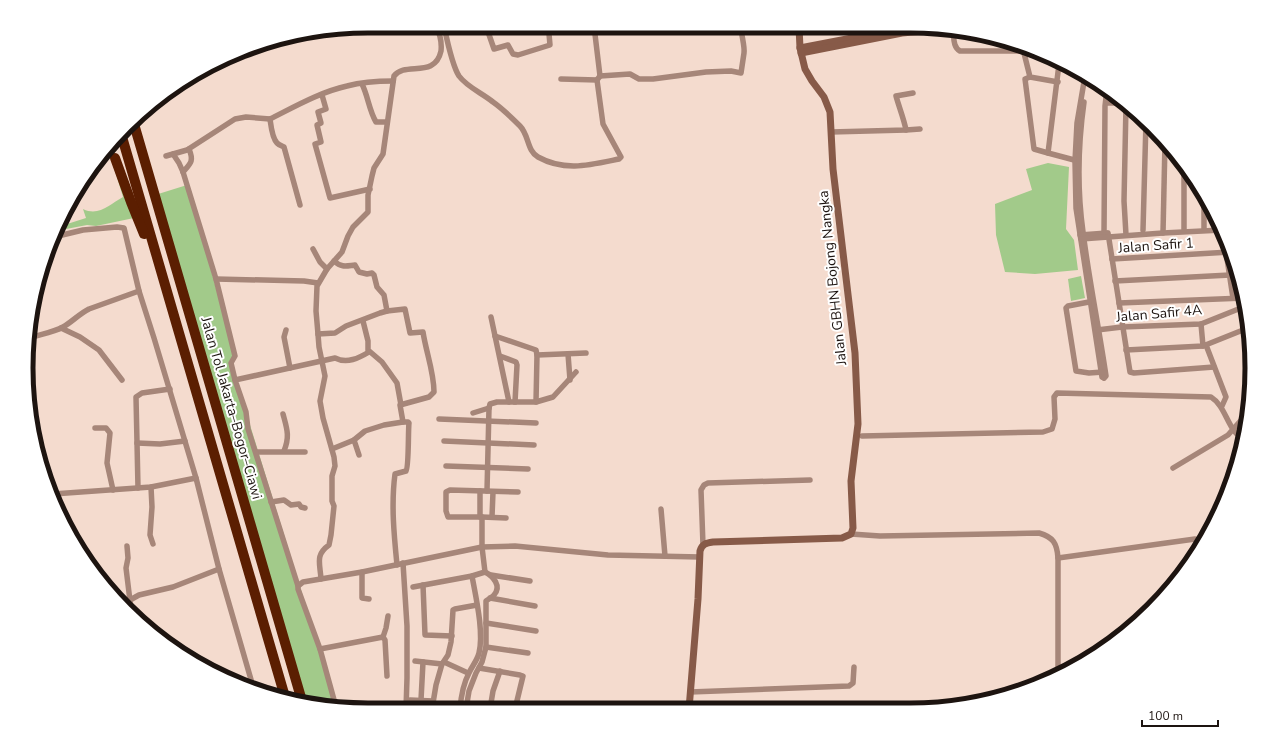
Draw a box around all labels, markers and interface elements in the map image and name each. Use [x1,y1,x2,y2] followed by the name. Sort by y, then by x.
[814,190,851,367] street label: Jalan GBHN Bojong Nangka
[1116,233,1195,258] street label: Jalan Safir 1
[1114,300,1203,327] street label: Jalan Safir 4A
[196,314,267,502] street label: Jalan Tol Jakarta–Bogor–Ciawi
[1142,702,1218,728] scale bar
[1148,708,1183,724] text: 100 m

